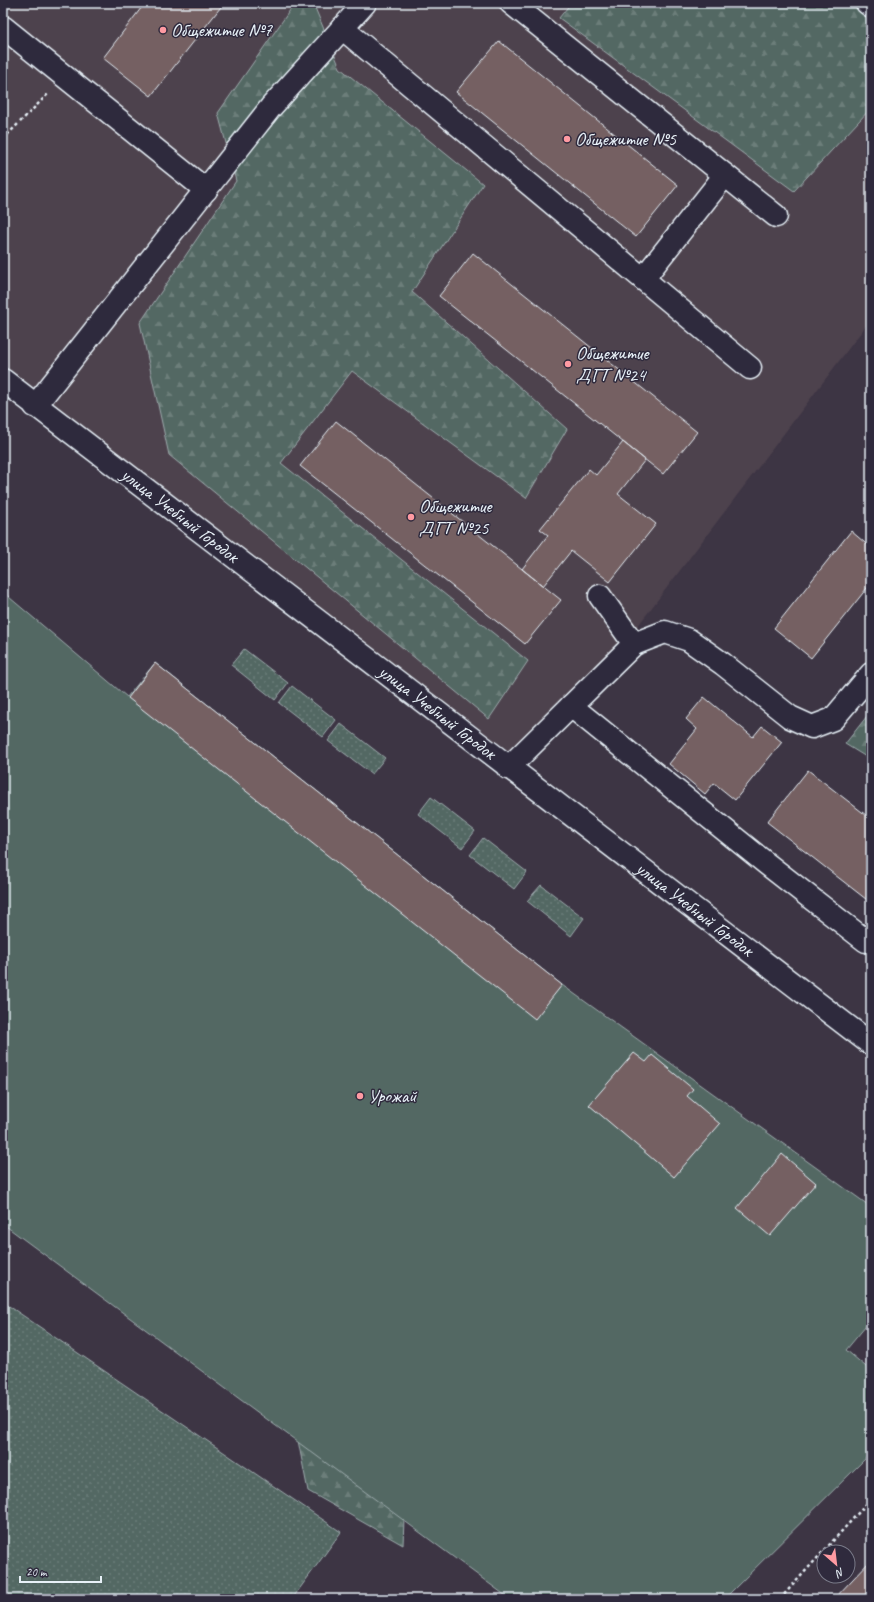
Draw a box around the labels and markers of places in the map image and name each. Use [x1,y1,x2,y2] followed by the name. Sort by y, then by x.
[171,18,274,42] place label: Общежитие №7
[158,25,168,35] marker: Общежитие №7
[575,127,678,151] place label: Общежитие №5
[562,134,572,144] marker: Общежитие №5
[576,341,650,387] place label: Общежитие ДГТ №24
[563,359,573,369] marker: Общежитие ДГТ №24
[419,494,493,540] place label: Общежитие ДГТ №25
[406,512,416,522] marker: Общежитие ДГТ №25
[368,1084,417,1108] place label: Урожай
[355,1091,365,1101] marker: Урожай

